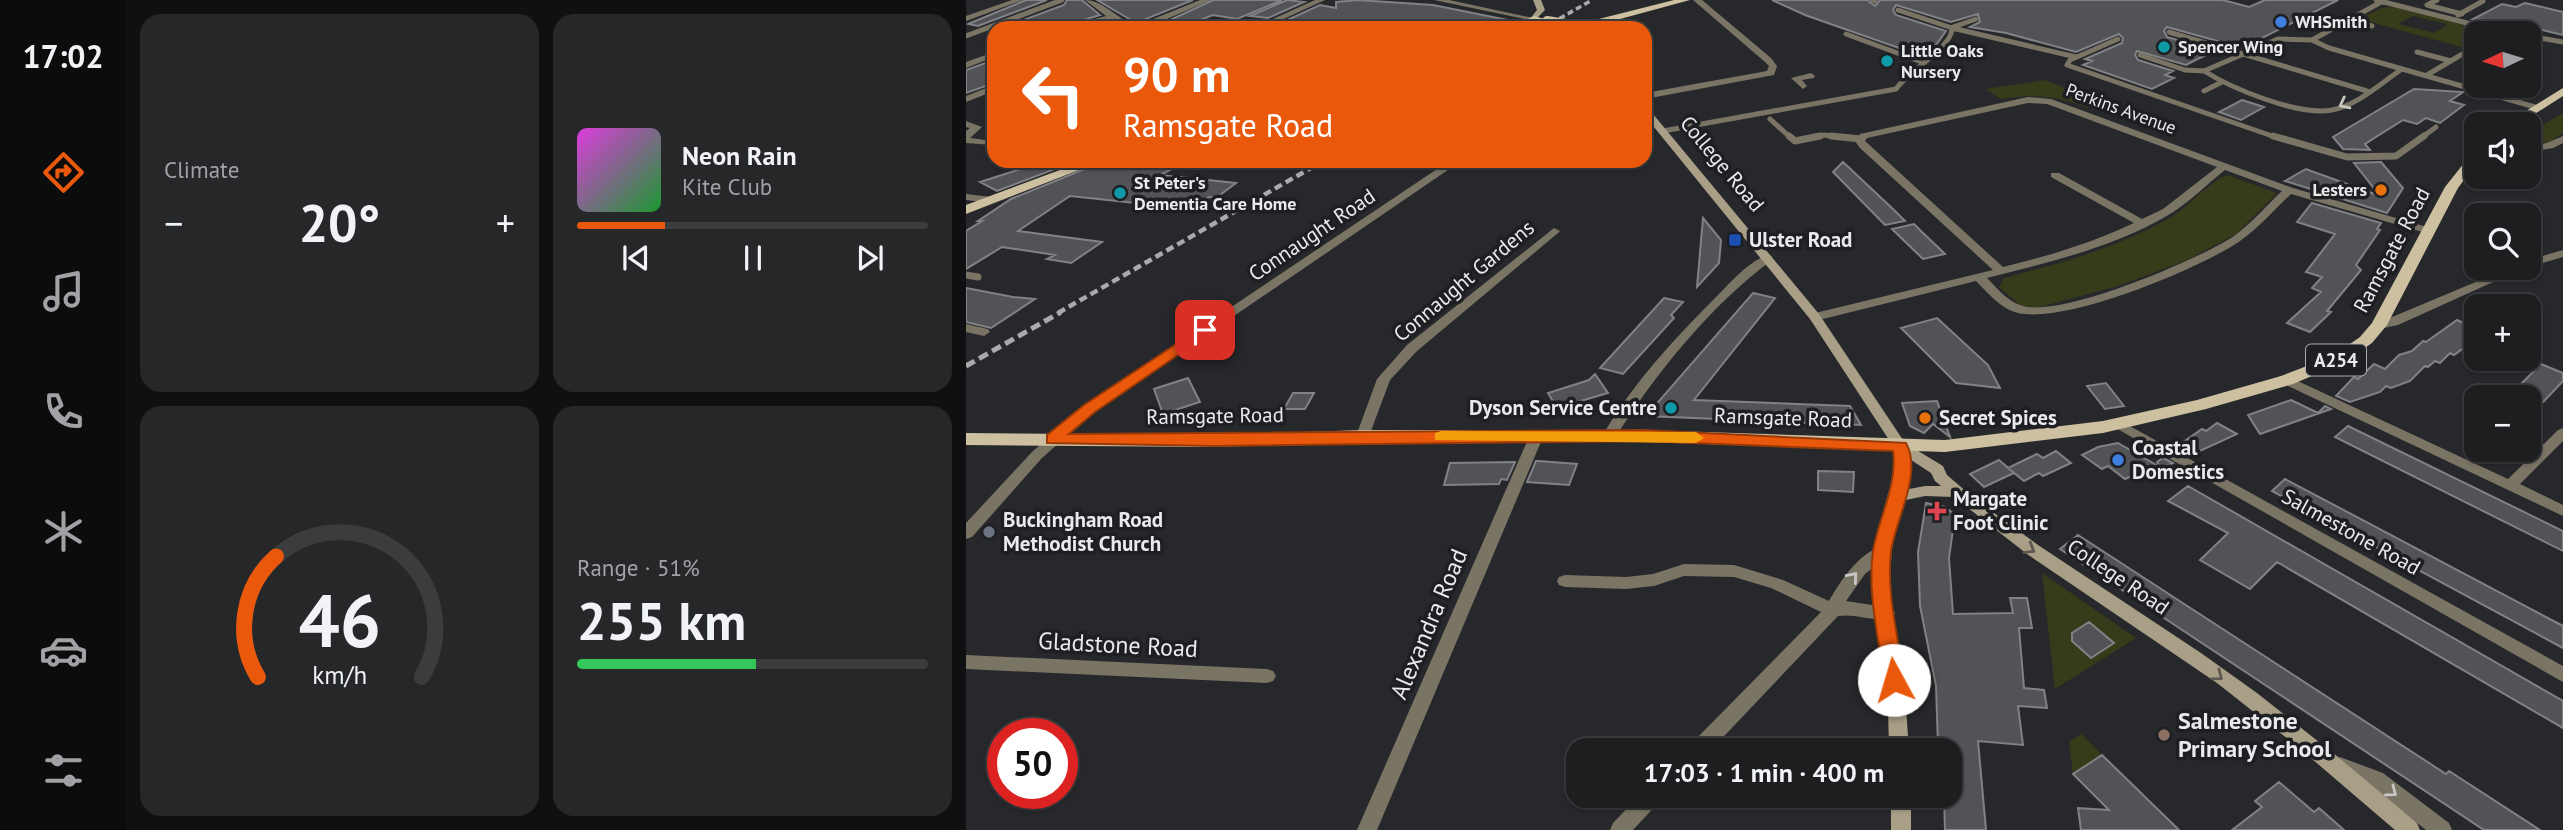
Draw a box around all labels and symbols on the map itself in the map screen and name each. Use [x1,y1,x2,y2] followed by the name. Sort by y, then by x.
[2295,10,2367,33] place label: WHSmith
[2273,14,2289,30] marker: WHSmith
[2464,21,2541,98] north arrow
[2178,35,2283,58] place label: Spencer Wing
[1901,39,1984,83] place label: Little Oaks Nursery
[2156,39,2172,55] marker: Spencer Wing
[1879,53,1895,69] marker: Little Oaks Nursery
[2063,78,2180,139] street label: Perkins Avenue
[2339,96,2351,110] one-way arrow
[1674,110,1770,217] street label: College Road
[1134,171,1296,215] place label: St Peter's Dementia Care Home
[2312,178,2367,201] place label: Lesters
[1243,182,1380,287] street label: Connaught Road
[2373,182,2389,198] marker: Lesters
[2347,183,2436,317] street label: Ramsgate Road
[1112,185,1128,201] marker: St Peter's Dementia Care Home
[1388,214,1540,347] street label: Connaught Gardens
[1749,226,1852,253] place label: Ulster Road
[1727,232,1743,248] marker: Ulster Road
[1175,300,1235,360] pin
[2306,344,2366,376] road number: A254
[1469,394,1657,421] place label: Dyson Service Centre
[1663,400,1679,416] marker: Dyson Service Centre
[1146,401,1284,430] street label: Ramsgate Road
[1714,402,1852,433] street label: Ramsgate Road
[1939,404,2057,431] place label: Secret Spices
[1917,410,1933,426] marker: Secret Spices
[2132,434,2224,485] place label: Coastal Domestics
[2110,452,2126,468] marker: Coastal Domestics
[2277,482,2425,581] street label: Salmestone Road
[1953,485,2048,536] place label: Margate Foot Clinic
[1927,501,1947,521] marker: Margate Foot Clinic
[1003,506,1163,557] place label: Buckingham Road Methodist Church
[981,524,997,540] marker: Buckingham Road Methodist Church
[2062,533,2174,621] street label: College Road
[2022,540,2035,553] one-way arrow
[1383,544,1474,704] street label: Alexandra Road
[1845,573,1857,586] one-way arrow
[1037,625,1199,664] street label: Gladstone Road
[1857,643,1931,717] position arrow
[2211,668,2223,680] one-way arrow
[2178,705,2332,764] place label: Salmestone Primary School
[987,718,1078,809] speed limit sign: 50
[2156,727,2172,743] marker: Salmestone Primary School
[2384,783,2397,796] one-way arrow

